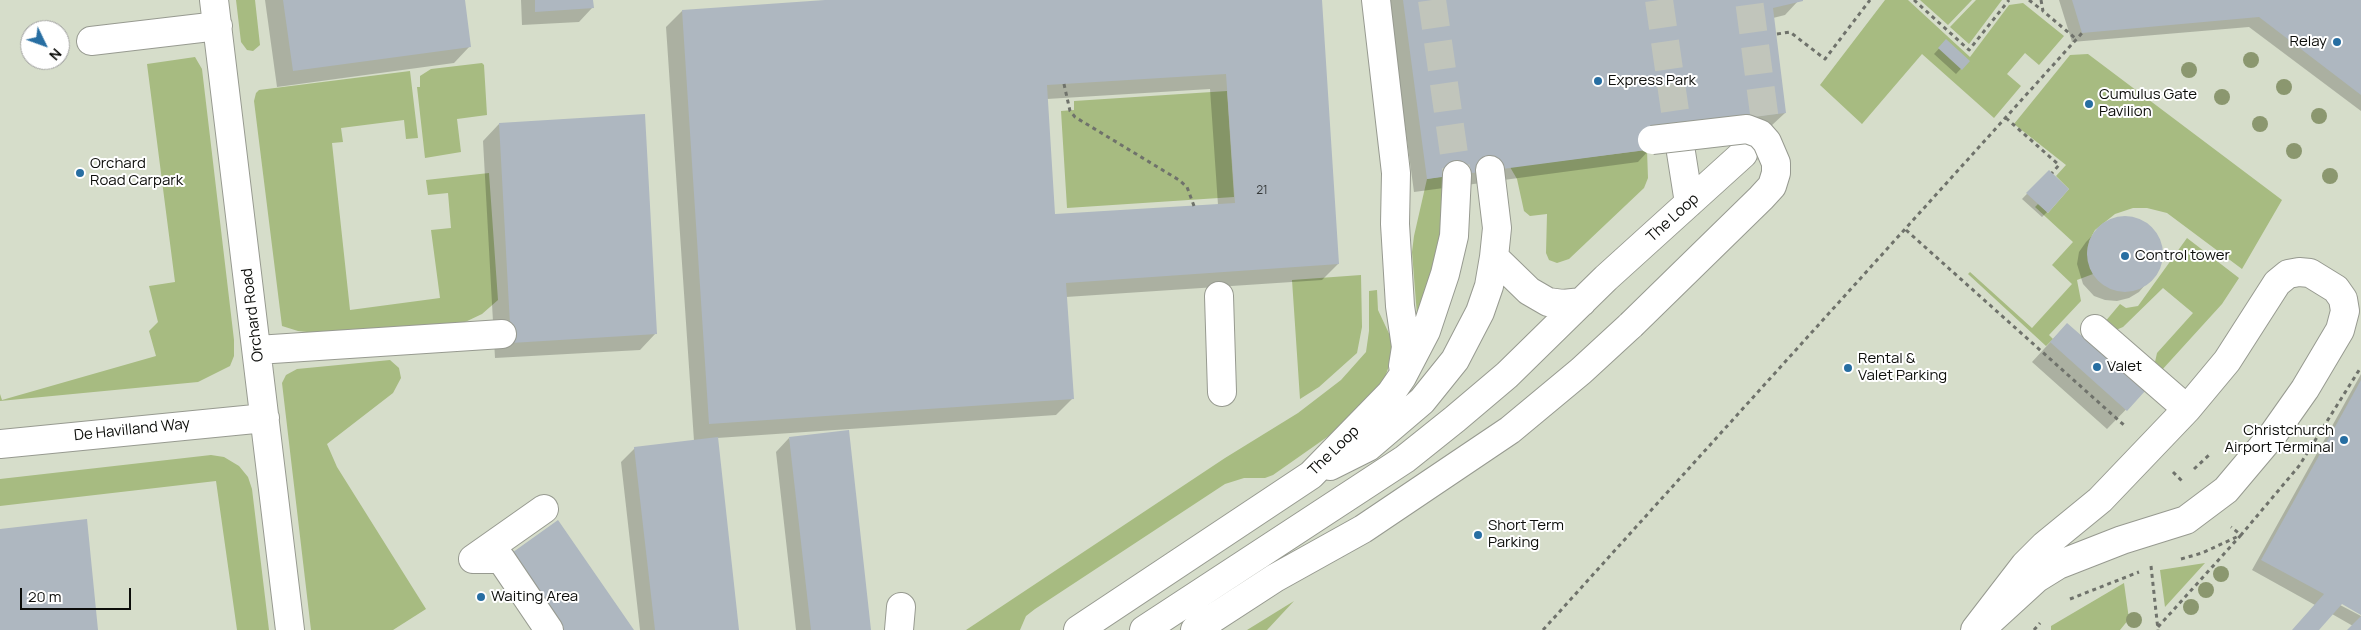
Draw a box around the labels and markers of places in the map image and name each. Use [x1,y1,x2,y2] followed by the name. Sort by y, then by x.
[2289,33,2327,51] place label: Relay
[2331,36,2343,48] marker: Relay
[1608,72,1696,90] place label: Express Park
[1592,75,1604,87] marker: Express Park
[2099,86,2197,121] place label: Cumulus Gate Pavilion
[2083,98,2095,110] marker: Cumulus Gate Pavilion
[90,155,183,190] place label: Orchard Road Carpark
[74,167,86,179] marker: Orchard Road Carpark
[2135,247,2230,265] place label: Control tower
[2119,250,2131,262] marker: Control tower
[1858,350,1947,385] place label: Rental & Valet Parking
[2107,358,2142,376] place label: Valet
[2091,361,2103,373] marker: Valet
[1842,362,1854,374] marker: Rental & Valet Parking
[2225,422,2334,457] place label: Christchurch Airport Terminal
[2338,434,2350,446] marker: Christchurch Airport Terminal
[1488,517,1564,552] place label: Short Term Parking
[1472,529,1484,541] marker: Short Term Parking
[491,588,578,606] place label: Waiting Area
[475,591,487,603] marker: Waiting Area

